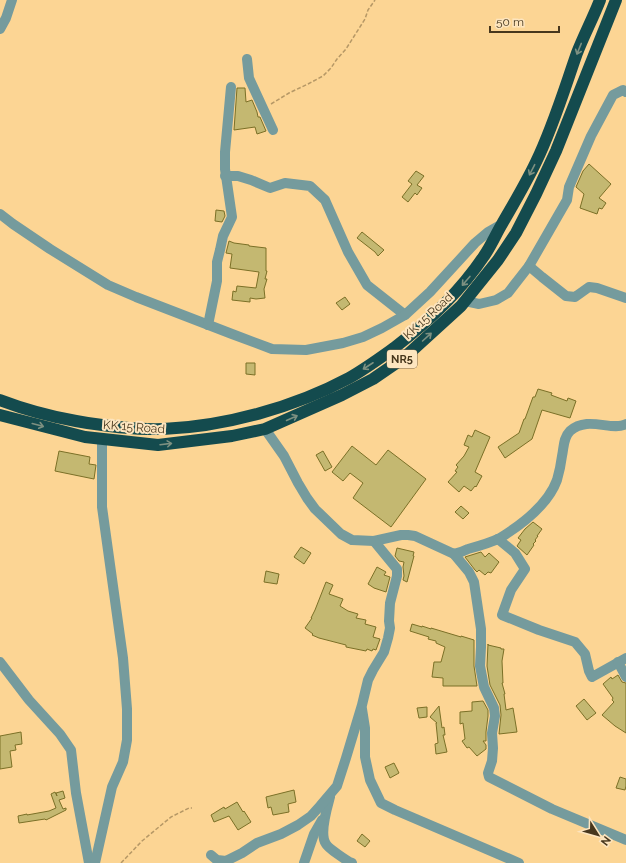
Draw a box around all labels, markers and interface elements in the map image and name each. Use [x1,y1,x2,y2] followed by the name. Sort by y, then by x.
[490,8,559,34] scale bar
[496,15,524,29] text: 50 m
[575,42,583,54] one-way arrow
[528,164,536,176] one-way arrow
[461,276,470,286] one-way arrow
[401,290,455,342] street label: KK 15 Road
[422,333,432,342] one-way arrow
[387,350,417,368] road number: NR5
[363,362,374,370] one-way arrow
[286,414,298,421] one-way arrow
[103,418,165,436] street label: KK 15 Road
[31,422,44,429] one-way arrow
[159,440,172,447] one-way arrow
[578,815,618,855] north arrow
[598,833,613,848] text: N

